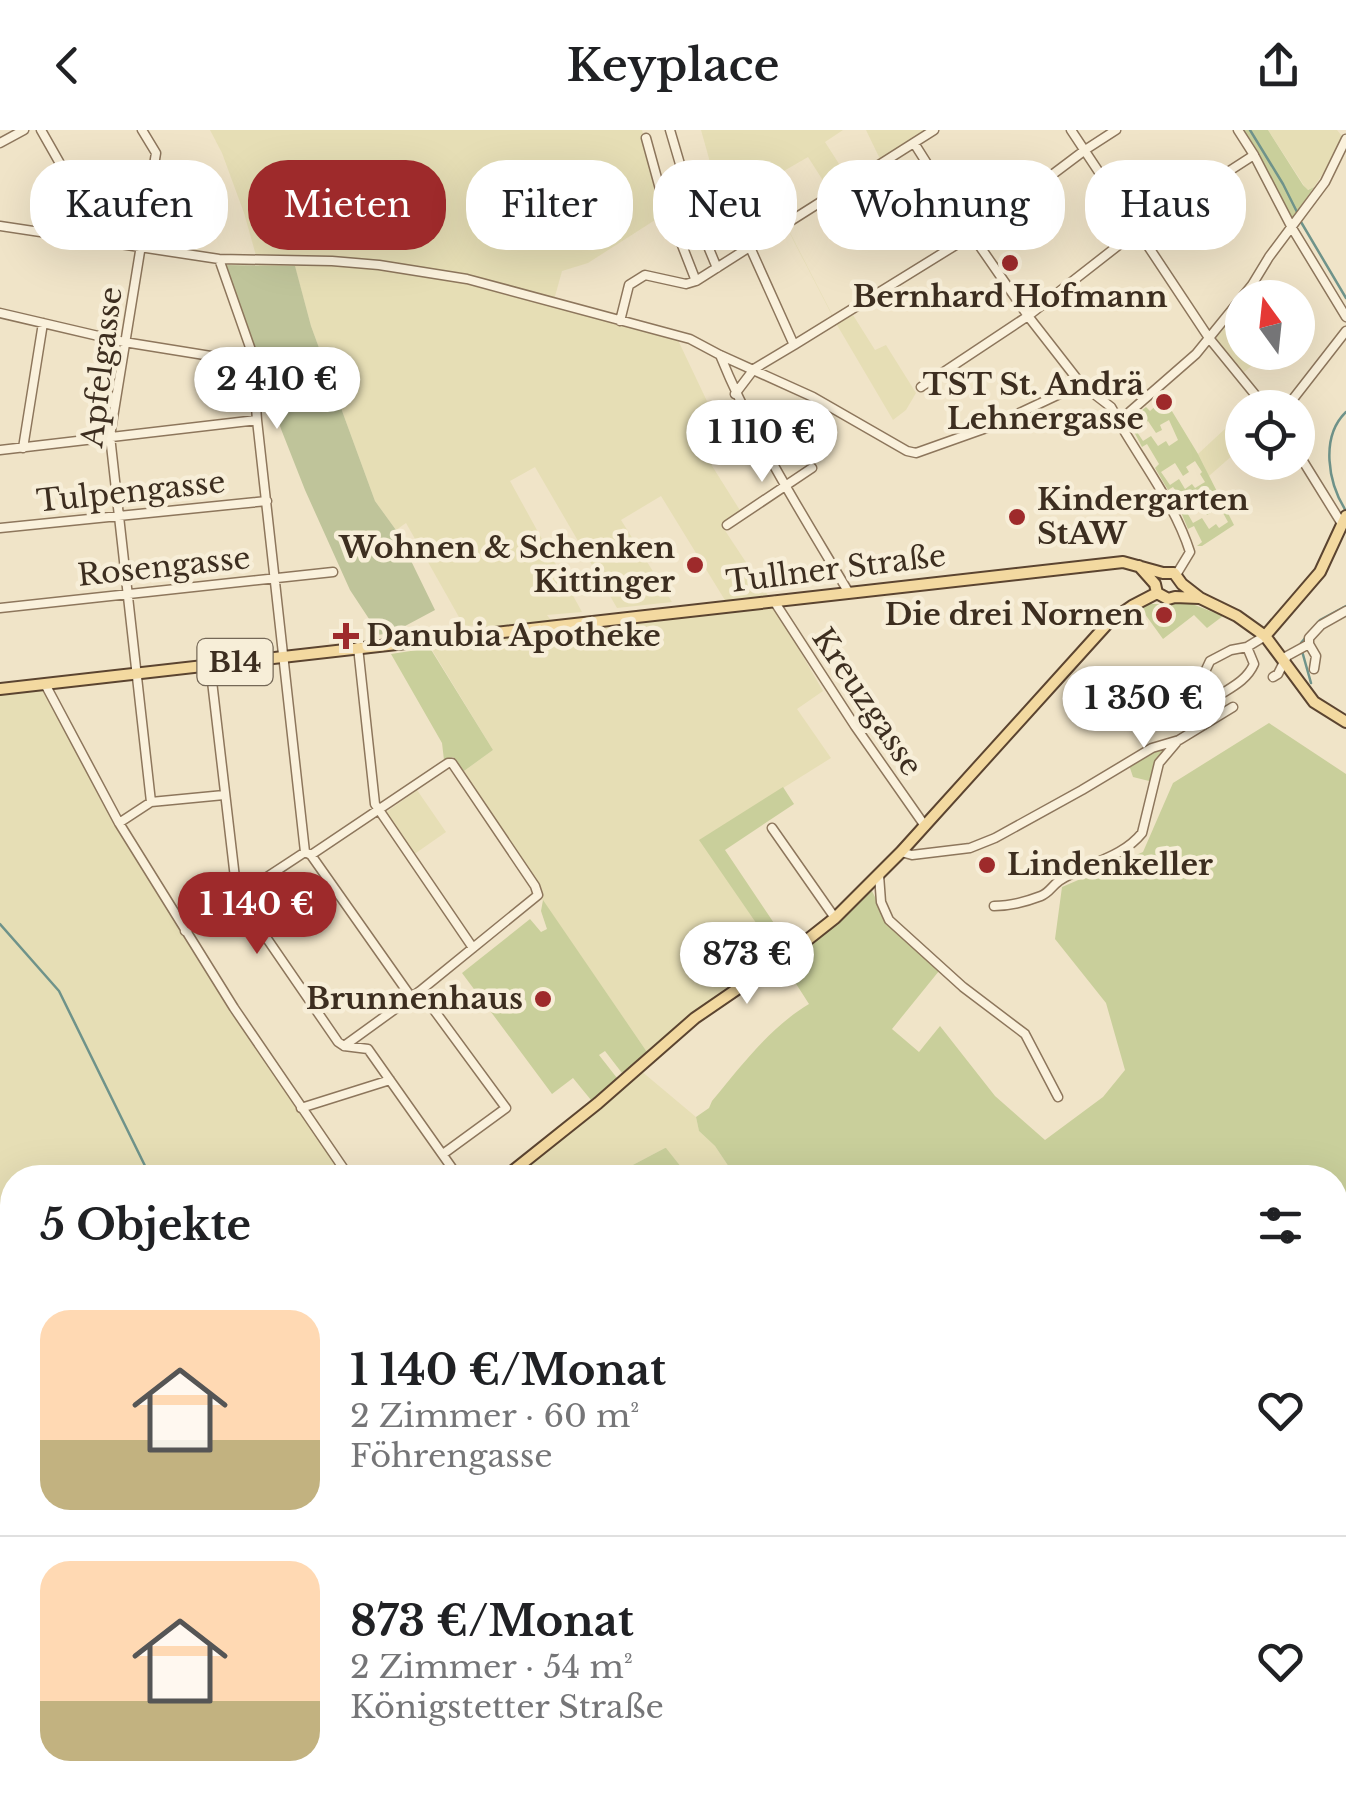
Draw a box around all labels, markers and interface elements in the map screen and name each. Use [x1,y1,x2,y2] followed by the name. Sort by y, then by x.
[566,37,780,93] text: Keyplace
[40,38,95,93] icon: back
[1251,38,1306,93] icon: share
[30,160,228,250] chip: Kaufen
[248,160,446,250] chip: Mieten
[466,160,633,250] chip: Filter
[653,160,797,250] chip: Neu
[817,160,1065,250] chip: Wohnung
[1085,160,1246,250] chip: Haus
[999,252,1021,274] marker: Bernhard Hofmann
[852,278,1168,315] place label: Bernhard Hofmann
[1225,280,1315,370] north arrow
[1225,280,1315,480] map controls
[73,285,130,450] street label: Apfelgasse
[185,347,369,432] pin: 2 410 €
[216,359,338,399] text: 2 410 €
[923,366,1144,437] place label: TST St. Andrä Lehnergasse
[1225,390,1315,480] button: locate
[1153,391,1175,413] marker: TST St. Andrä Lehnergasse
[670,400,854,485] pin: 1 110 €
[708,412,816,452] text: 1 110 €
[35,463,227,520] street label: Tulpengasse
[1037,481,1249,552] place label: Kindergarten StAW
[1006,506,1028,528] marker: Kindergarten StAW
[338,529,675,600] place label: Wohnen & Schenken Kittinger
[724,537,948,600] street label: Tullner Straße
[76,539,252,594] street label: Rosengasse
[684,554,706,576] marker: Wohnen & Schenken Kittinger
[885,596,1144,633] place label: Die drei Nornen
[1153,604,1175,626] marker: Die drei Nornen
[366,617,661,654] place label: Danubia Apotheke
[804,621,930,783] street label: Kreuzgasse
[335,625,357,647] marker: Danubia Apotheke
[198,639,272,685] road number: B14
[1052,666,1236,751] pin: 1 350 €
[1085,678,1203,718] text: 1 350 €
[1007,846,1213,883] place label: Lindenkeller
[976,854,998,876] marker: Lindenkeller
[165,872,349,957] pin: 1 140 €
[200,884,314,924] text: 1 140 €
[677,922,817,1007] pin: 873 €
[702,934,792,974] text: 873 €
[306,980,523,1017] place label: Brunnenhaus
[532,988,554,1010] marker: Brunnenhaus
[1253,1198,1308,1253] icon: filters
[40,1199,251,1251] text: 5 Objekte
[350,1344,666,1396] text: 1 140 €/Monat
[120,1350,240,1470] icon: home
[1253,1383,1308,1438] icon: heart
[350,1396,639,1436] text: 2 Zimmer · 60 m²
[350,1436,553,1476] text: Föhrengasse
[350,1595,634,1647] text: 873 €/Monat
[120,1601,240,1721] icon: home
[1253,1634,1308,1689] icon: heart
[350,1647,633,1687] text: 2 Zimmer · 54 m²
[350,1687,664,1727] text: Königstetter Straße

